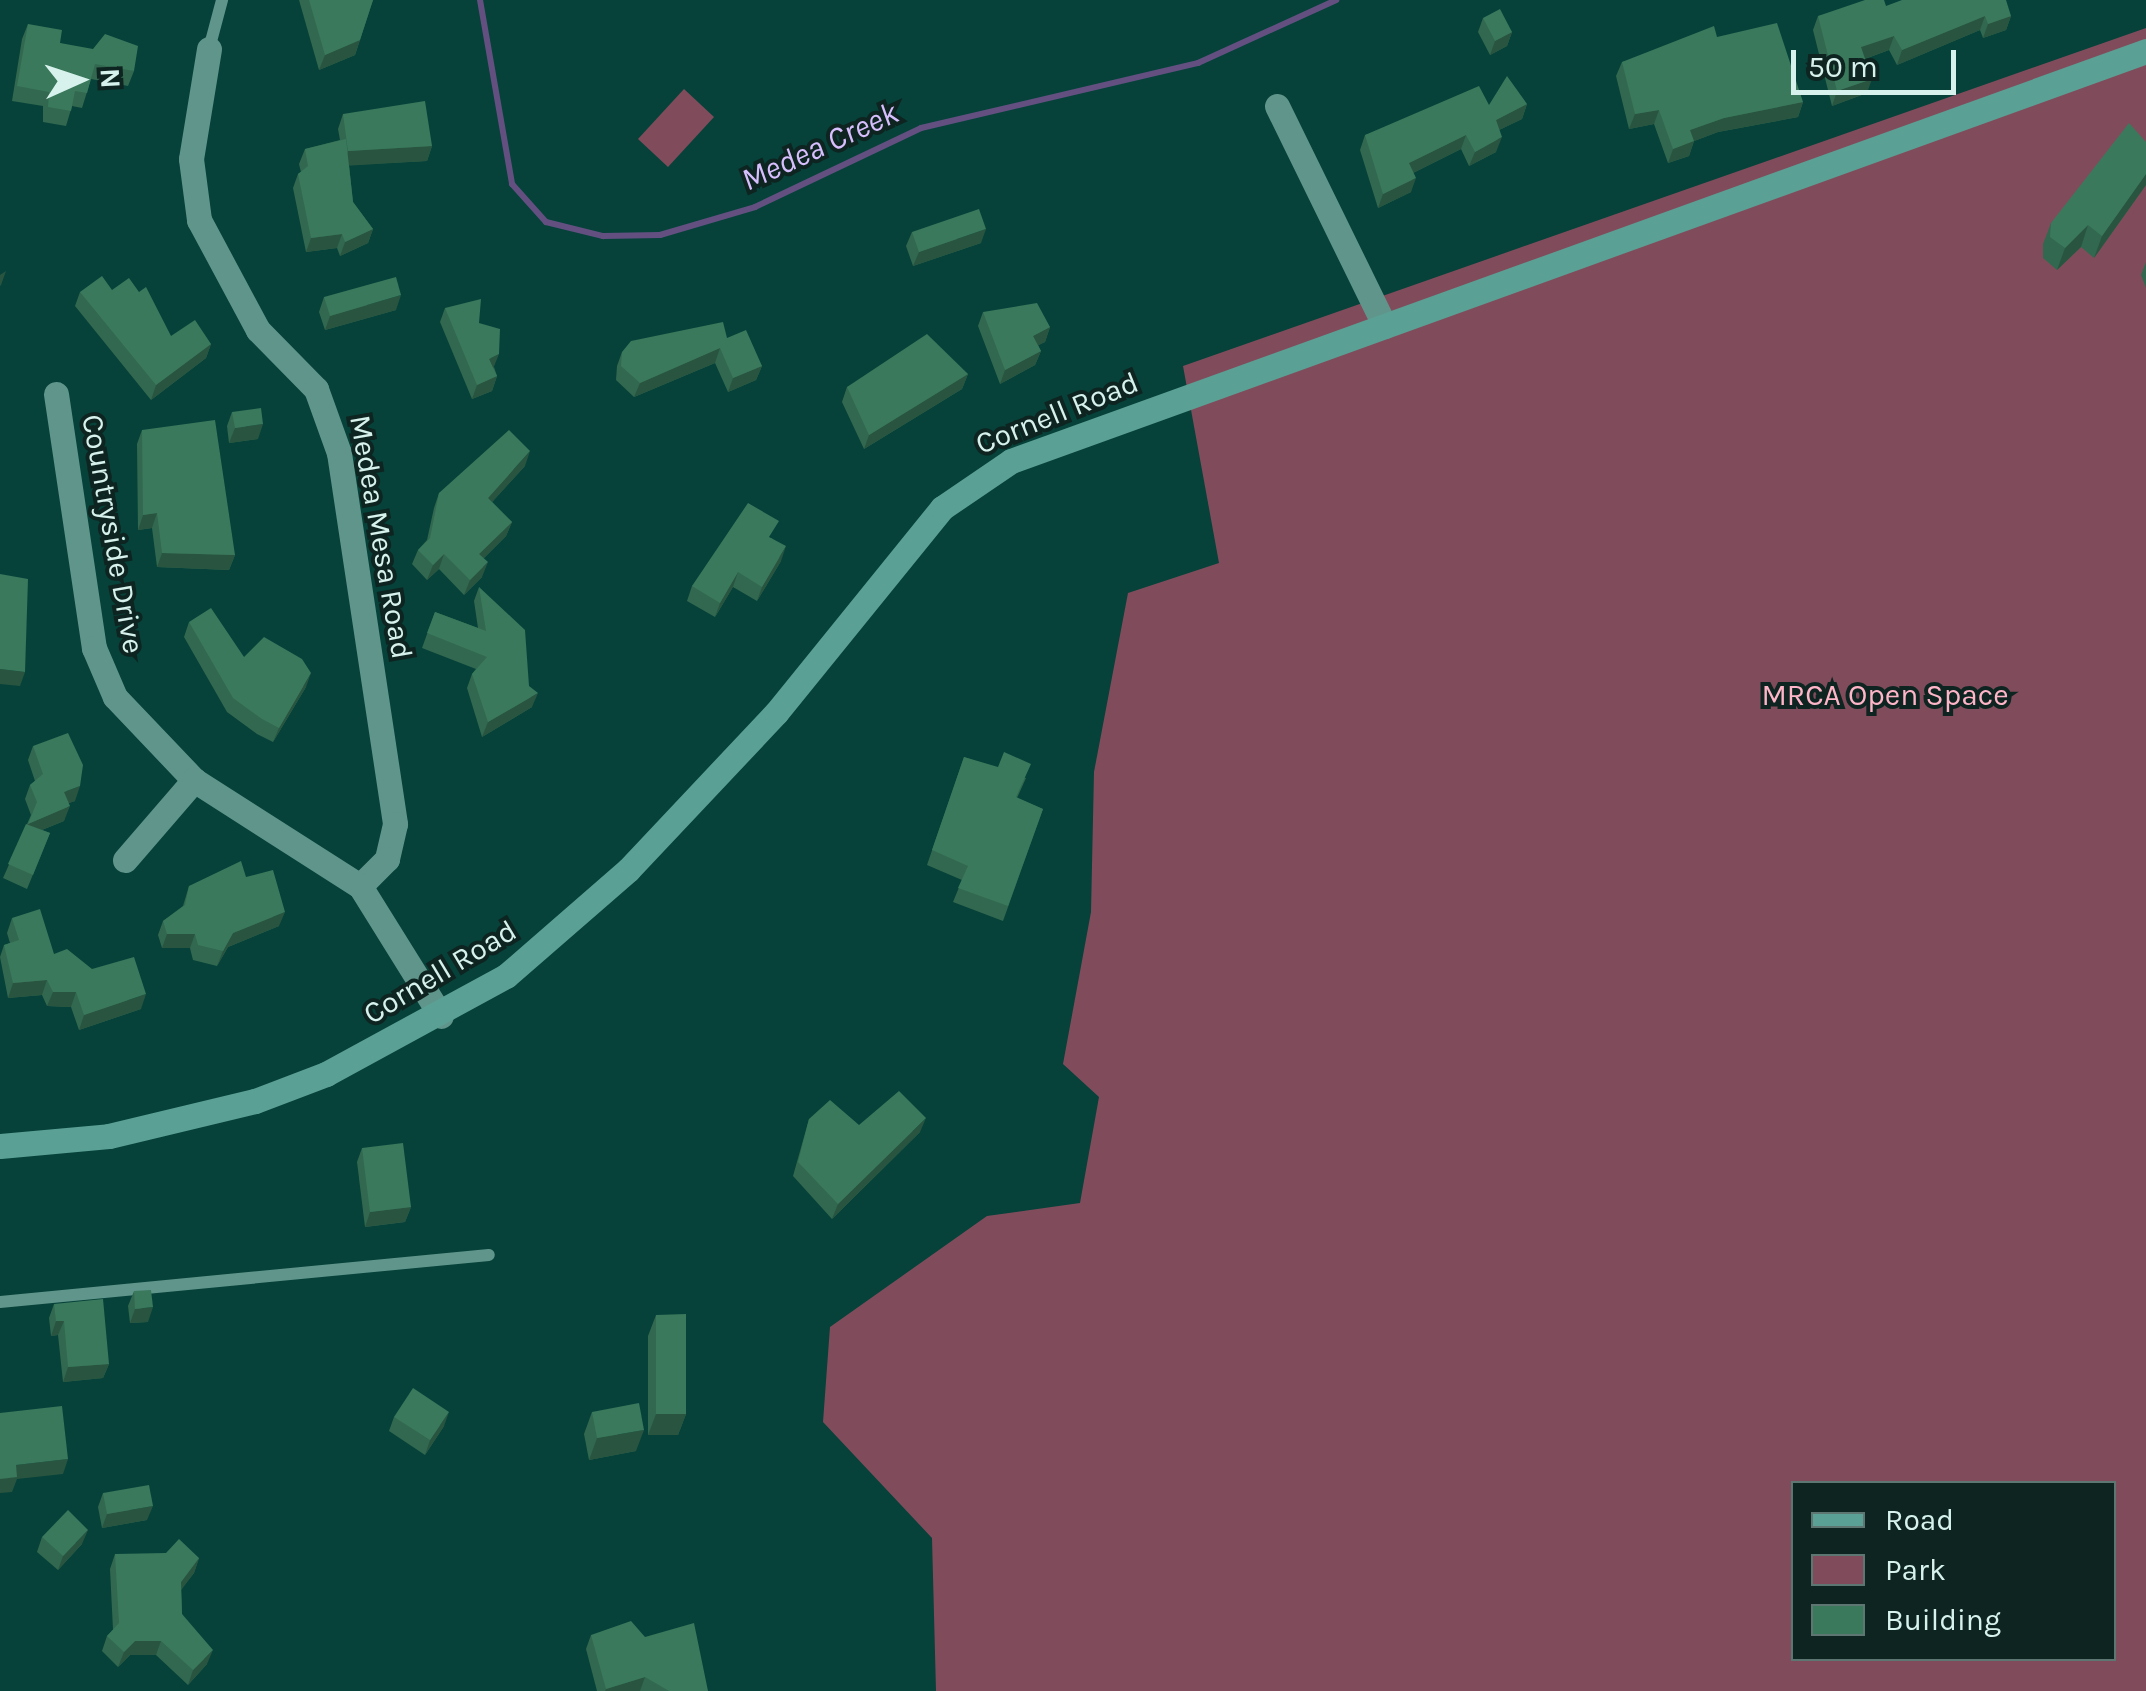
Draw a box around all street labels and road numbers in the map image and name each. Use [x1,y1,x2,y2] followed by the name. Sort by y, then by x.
[970,364,1144,462] street label: Cornell Road
[74,412,152,656] street label: Countryside Drive
[342,412,420,662] street label: Medea Mesa Road
[357,912,523,1032] street label: Cornell Road

